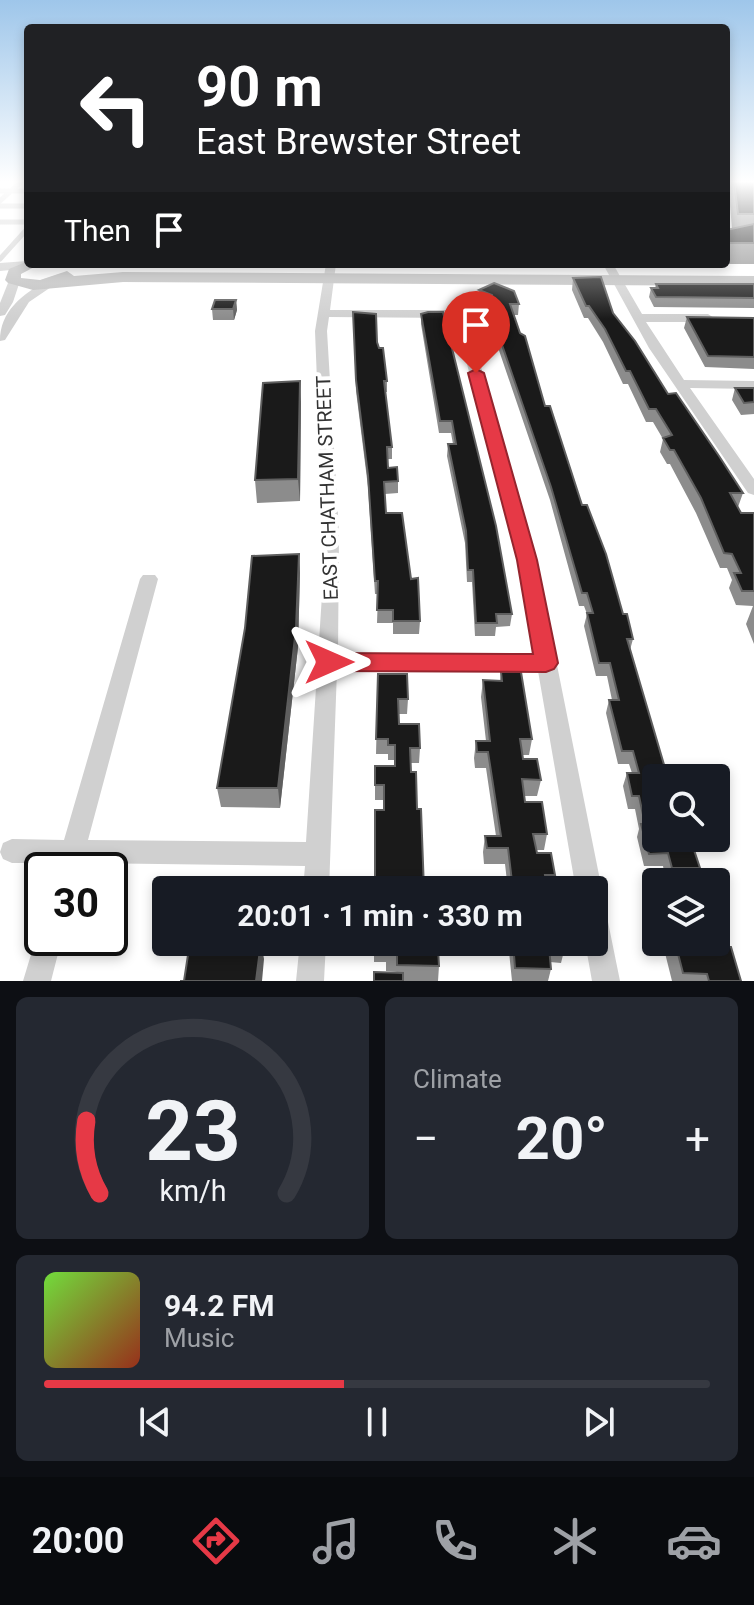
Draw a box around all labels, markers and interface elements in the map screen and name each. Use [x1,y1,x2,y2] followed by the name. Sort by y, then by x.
[196,54,323,120] text: 90 m
[64,56,168,160] icon: left
[196,121,521,163] text: East Brewster Street
[147,208,191,252] icon: arrive
[64,213,131,248] text: Then
[442,291,510,373] pin
[454,303,498,347] icon: arrive
[311,375,343,601] street label: EAST CHATHAM STREET
[287,620,371,704] position arrow
[642,764,730,956] map controls
[642,764,730,852] button: search
[24,852,128,956] speed limit sign: 30
[642,868,730,956] button: layers
[237,898,523,933] text: 20:01 · 1 min · 330 m
[413,1064,502,1094] text: Climate
[145,1083,240,1180] text: 23
[515,1103,608,1174] text: 20°
[413,1113,438,1165] text: −
[685,1113,710,1165] text: +
[159,1174,226,1208] text: km/h
[164,1288,275,1323] text: 94.2 FM
[164,1323,234,1353] text: Music
[133,1400,177,1444] icon: previous
[355,1400,399,1444] icon: pause
[577,1400,621,1444] icon: next
[188,1513,244,1569] icon: directions
[308,1513,364,1569] icon: music
[427,1513,483,1569] icon: phone
[547,1513,603,1569] icon: climate
[666,1513,722,1569] icon: car
[32,1520,125,1562] text: 20:00

